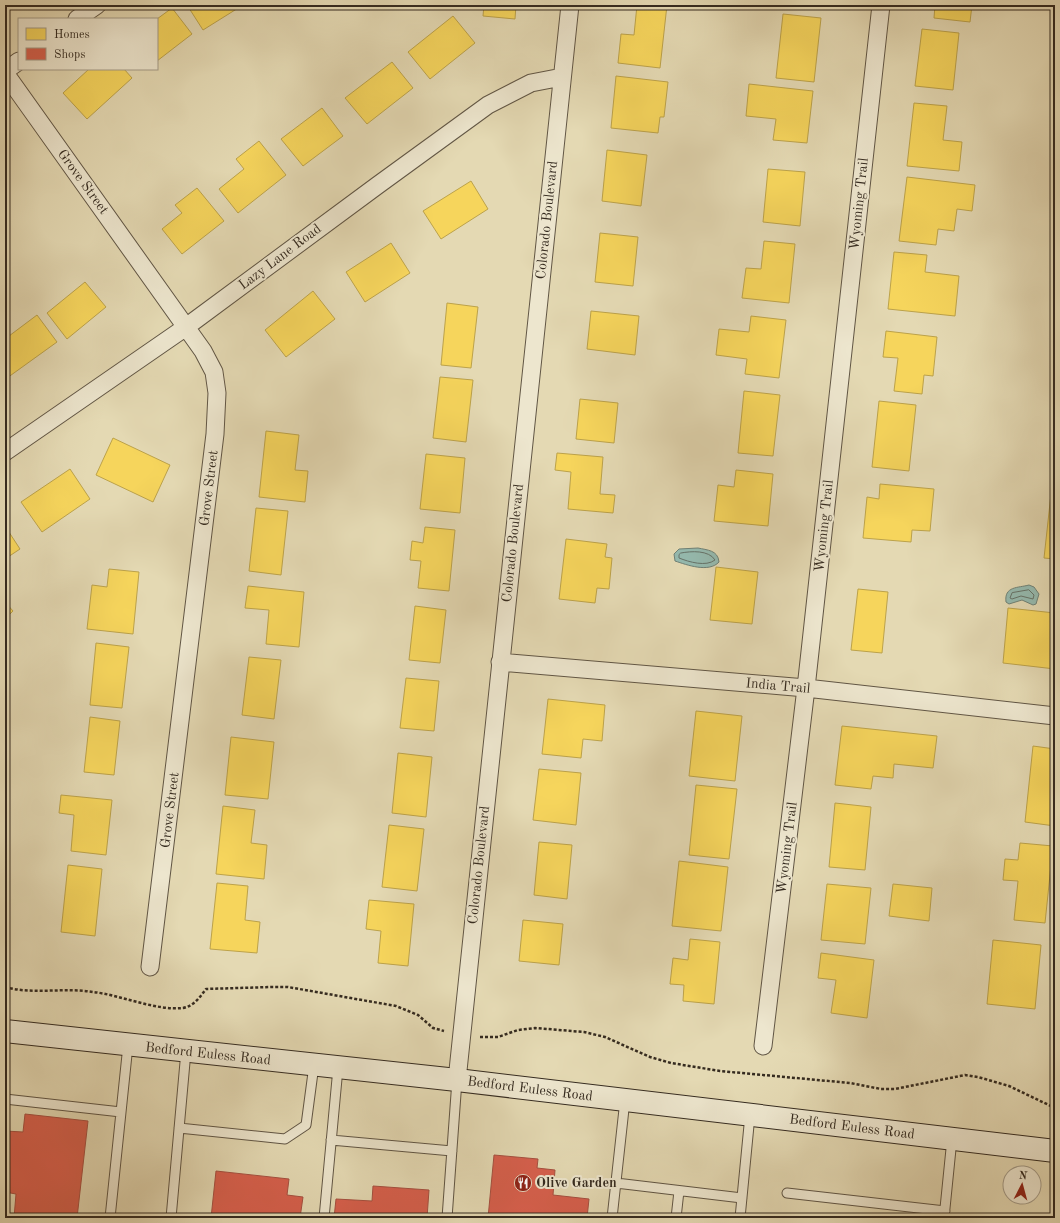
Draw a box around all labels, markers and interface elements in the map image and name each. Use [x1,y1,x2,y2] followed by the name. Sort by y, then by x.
[18,18,158,70] legend
[54,29,90,41] text: Homes
[54,49,85,61] text: Shops
[55,147,111,217] street label: Grove Street
[847,157,871,251] street label: Wyoming Trail
[534,160,560,280] street label: Colorado Boulevard
[236,222,324,292] street label: Lazy Lane Road
[197,449,221,527] street label: Grove Street
[812,479,836,573] street label: Wyoming Trail
[500,483,526,603] street label: Colorado Boulevard
[745,676,811,696] street label: India Trail
[158,771,182,849] street label: Grove Street
[774,801,800,895] street label: Wyoming Trail
[466,805,492,925] street label: Colorado Boulevard
[144,1040,272,1068] street label: Bedford Euless Road
[466,1074,594,1104] street label: Bedford Euless Road
[788,1112,916,1142] street label: Bedford Euless Road
[1002,1165,1042,1205] north arrow
[1018,1171,1028,1183] text: N
[513,1173,533,1193] restaurant icon: Olive Garden
[536,1176,617,1190] place label: Olive Garden

